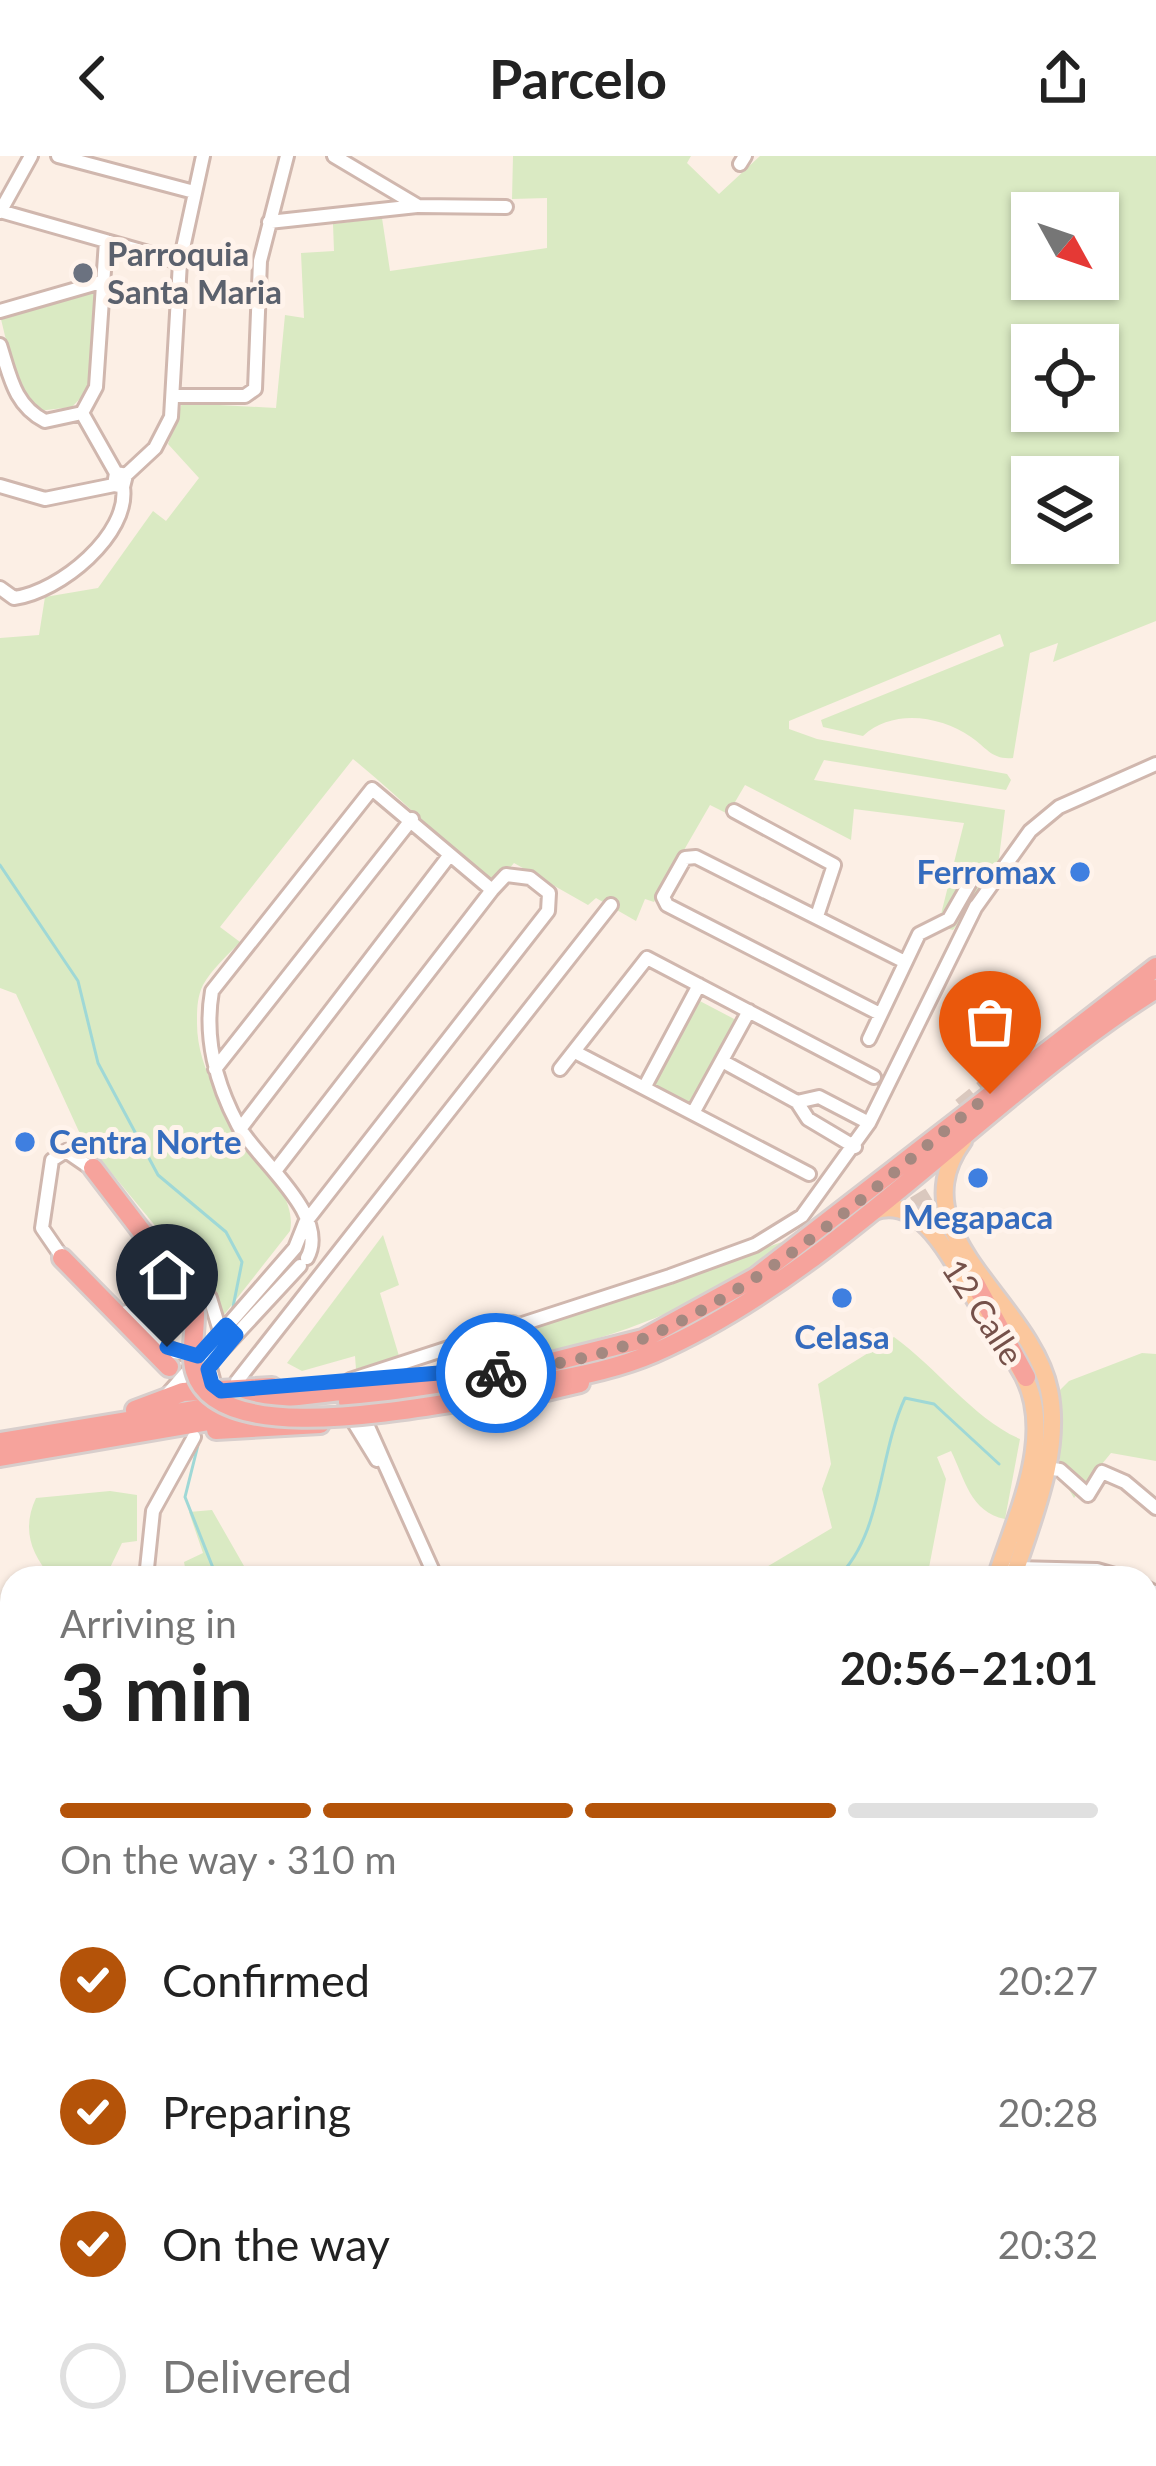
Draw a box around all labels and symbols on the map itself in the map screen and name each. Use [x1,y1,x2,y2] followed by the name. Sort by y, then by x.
[1011,192,1119,300] north arrow
[107,233,282,311] place label: Parroquia Santa Maria
[70,260,96,286] marker: Parroquia Santa Maria
[916,851,1057,891] place label: Ferromax
[1067,859,1093,885] marker: Ferromax
[939,971,1041,1094] pin
[49,1121,242,1161] place label: Centra Norte
[12,1129,38,1155] marker: Centra Norte
[965,1165,991,1191] marker: Megapaca
[903,1196,1053,1236] place label: Megapaca
[116,1224,218,1347] pin
[935,1251,1033,1372] street label: 12 Calle
[829,1285,855,1311] marker: Celasa
[436,1313,556,1433] courier
[794,1316,890,1356] place label: Celasa

